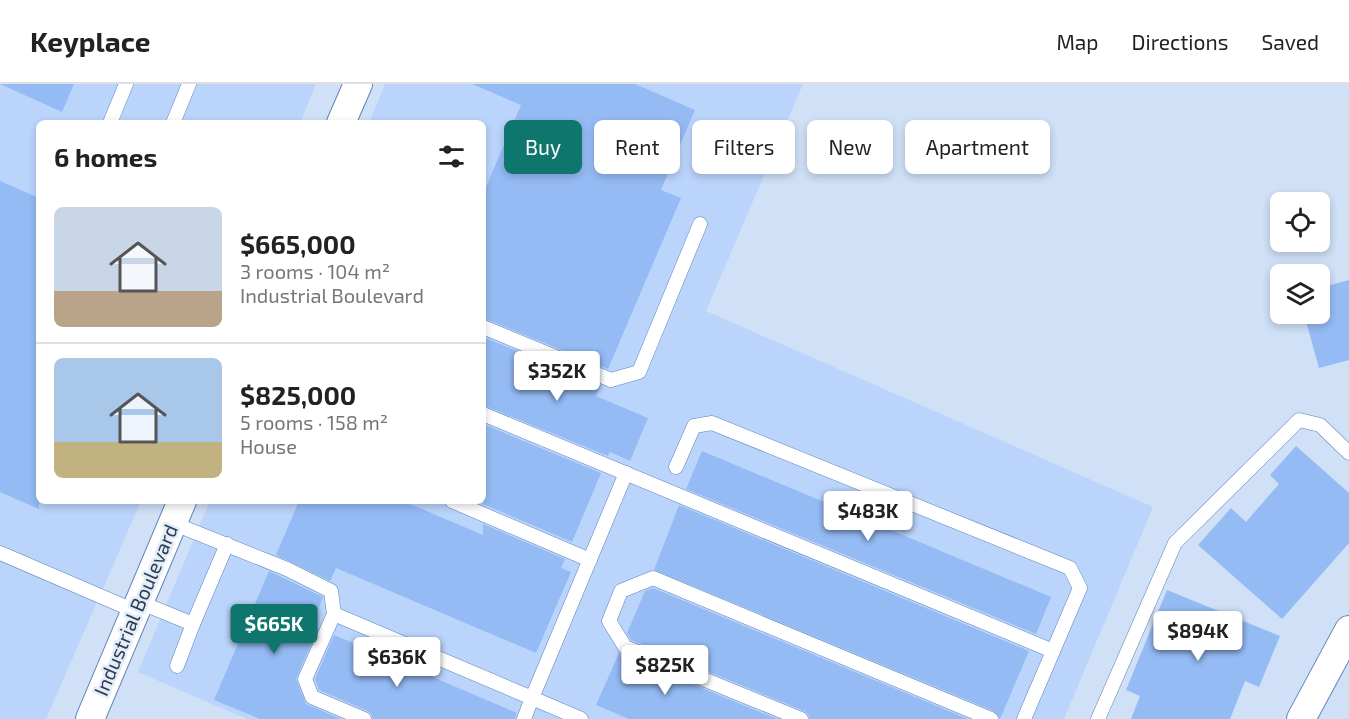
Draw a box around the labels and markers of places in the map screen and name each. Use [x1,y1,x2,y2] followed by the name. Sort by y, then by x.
[515,351,599,402] pin: $352K
[826,491,910,542] pin: $483K
[232,604,316,655] pin: $665K
[1156,611,1240,662] pin: $894K
[355,637,439,688] pin: $636K
[623,645,707,696] pin: $825K

